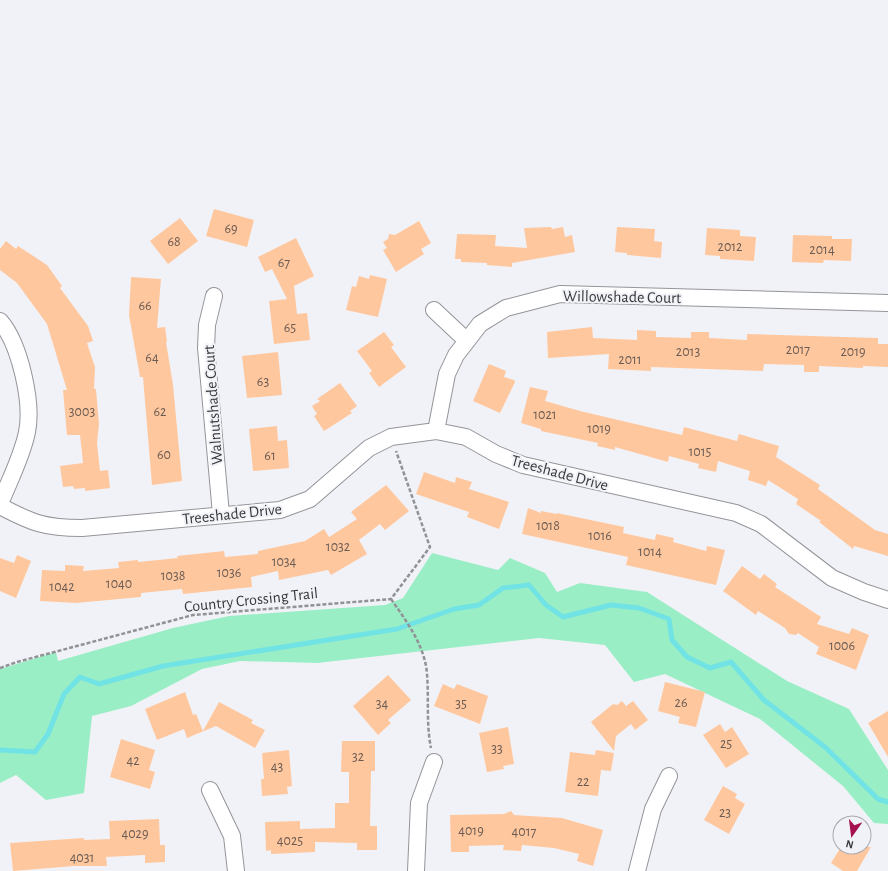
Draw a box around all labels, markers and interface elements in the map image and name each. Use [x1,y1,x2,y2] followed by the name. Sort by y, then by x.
[224,222,238,236] house number: 69
[167,235,181,249] house number: 68
[718,240,742,254] house number: 2012
[809,243,835,257] house number: 2014
[278,256,290,270] house number: 67
[563,288,681,306] street label: Willowshade Court
[138,299,152,313] house number: 66
[284,321,296,335] house number: 65
[786,343,810,357] house number: 2017
[201,344,225,466] street label: Walnutshade Court
[676,345,700,359] house number: 2013
[840,345,866,359] house number: 2019
[145,351,159,365] house number: 64
[618,353,642,367] house number: 2011
[257,375,269,389] house number: 63
[69,405,95,419] house number: 3003
[154,405,166,419] house number: 62
[533,408,557,422] house number: 1021
[587,422,611,436] house number: 1019
[689,445,712,459] house number: 1015
[157,448,171,462] house number: 60
[264,449,276,463] house number: 61
[509,452,610,494] street label: Treeshade Drive
[182,501,283,527] street label: Treeshade Drive
[536,519,560,533] house number: 1018
[588,529,612,543] house number: 1016
[326,540,350,554] house number: 1032
[638,545,662,559] house number: 1014
[272,555,297,569] house number: 1034
[217,566,241,580] house number: 1036
[161,569,185,583] house number: 1038
[106,577,132,591] house number: 1040
[49,580,75,594] house number: 1042
[183,585,319,616] street label: Country Crossing Trail
[829,639,855,653] house number: 1006
[675,696,687,710] house number: 26
[376,697,389,711] house number: 34
[455,697,467,711] house number: 35
[720,737,732,751] house number: 25
[491,742,503,756] house number: 33
[352,750,364,764] house number: 32
[126,754,140,768] house number: 42
[271,760,283,774] house number: 43
[577,775,589,789] house number: 22
[719,806,731,820] house number: 23
[832,815,872,855] north arrow
[458,824,484,838] house number: 4019
[512,825,537,839] house number: 4017
[121,827,149,841] house number: 4029
[277,834,303,848] house number: 4025
[845,838,855,850] text: N
[70,851,94,865] house number: 4031

